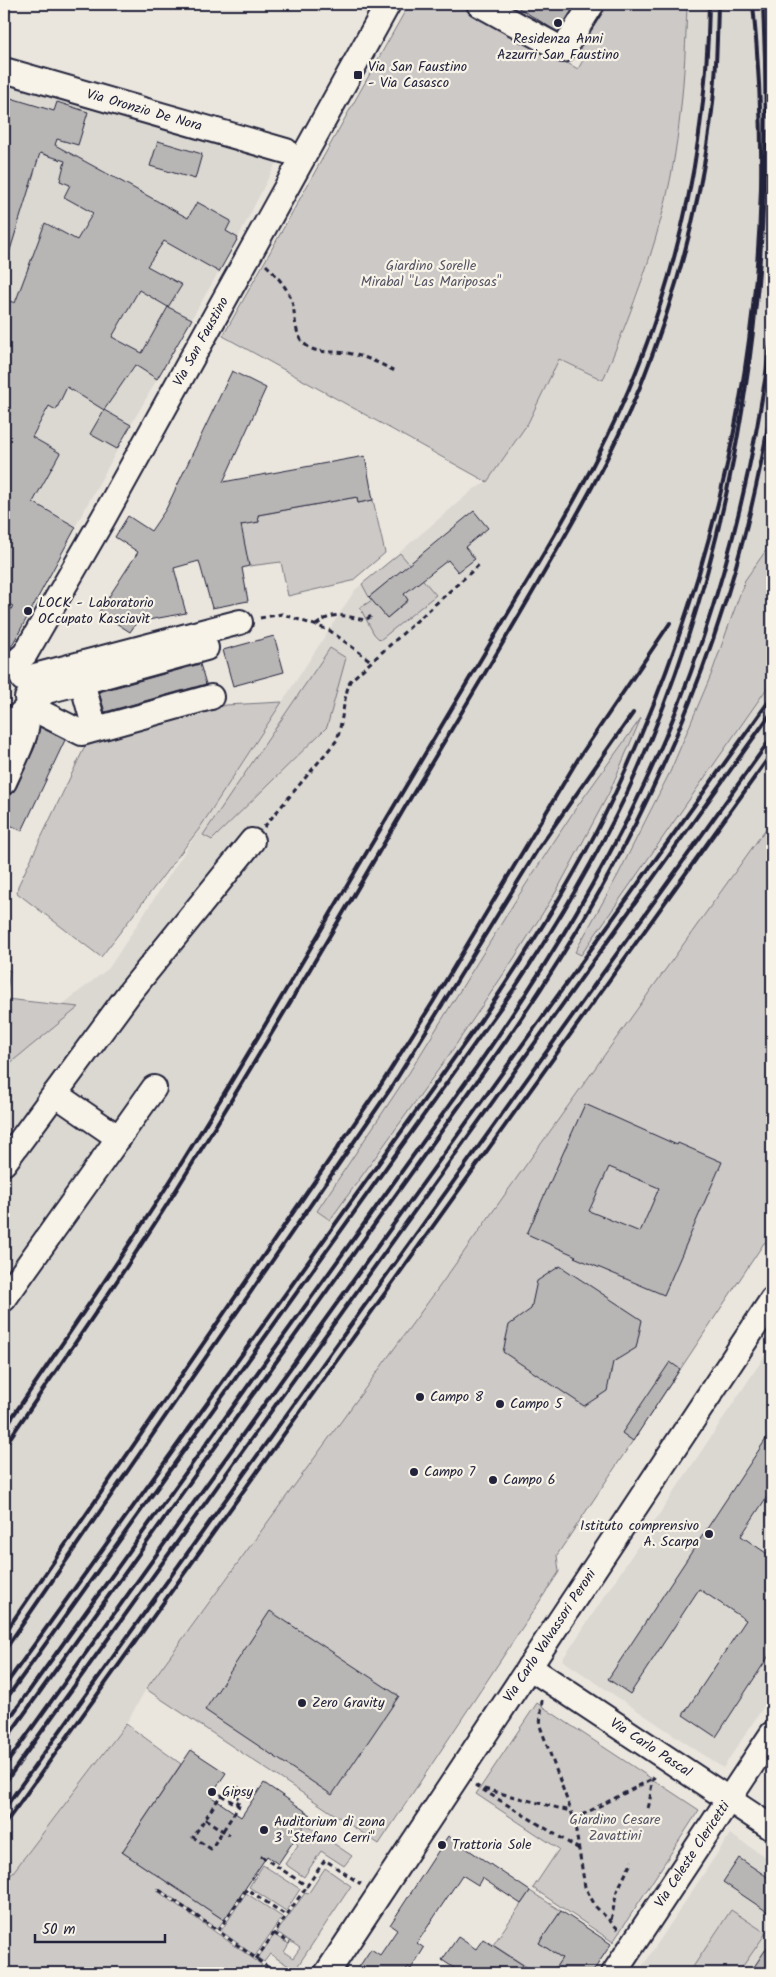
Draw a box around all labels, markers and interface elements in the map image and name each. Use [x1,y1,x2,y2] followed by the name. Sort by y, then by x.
[552,17,564,29] marker: Residenza Anni Azzurri San Faustino
[497,28,619,66] place label: Residenza Anni Azzurri San Faustino
[368,56,467,94] place label: Via San Faustino - Via Casasco
[352,69,364,81] marker: Via San Faustino - Via Casasco
[84,83,205,137] street label: Via Oronzio De Nora
[361,255,502,293] park label: Giardino Sorelle Mirabal "Las Mariposas"
[167,293,235,390] street label: Via San Faustino
[38,592,154,630] place label: LOCK - Laboratorio OCcupato Kasciavìt
[22,605,34,617] marker: LOCK - Laboratorio OCcupato Kasciavìt
[430,1386,484,1408] place label: Campo 8
[414,1391,426,1403] marker: Campo 8
[510,1393,564,1415] place label: Campo 5
[494,1398,506,1410] marker: Campo 5
[424,1461,476,1483] place label: Campo 7
[408,1466,420,1478] marker: Campo 7
[503,1469,556,1491] place label: Campo 6
[487,1474,499,1486] marker: Campo 6
[580,1515,699,1553] place label: Istituto comprensivo A. Scarpa
[703,1528,715,1540] marker: Istituto comprensivo A. Scarpa
[498,1564,602,1707] street label: Via Carlo Valvassori Peroni
[312,1692,385,1714] place label: Zero Gravity
[296,1697,308,1709] marker: Zero Gravity
[605,1712,697,1783] street label: Via Carlo Pascal
[222,1781,254,1803] place label: Gipsy
[206,1786,218,1798] marker: Gipsy
[649,1796,736,1912] street label: Via Celeste Clericetti
[570,1809,661,1847] park label: Giardino Cesare Zavattini
[274,1811,385,1849] place label: Auditorium di zona 3 "Stefano Cerri"
[258,1824,270,1836] marker: Auditorium di zona 3 "Stefano Cerri"
[452,1834,532,1856] place label: Trattoria Sole
[436,1839,448,1851] marker: Trattoria Sole
[35,1912,165,1944] scale bar
[42,1918,76,1942] text: 50 m

